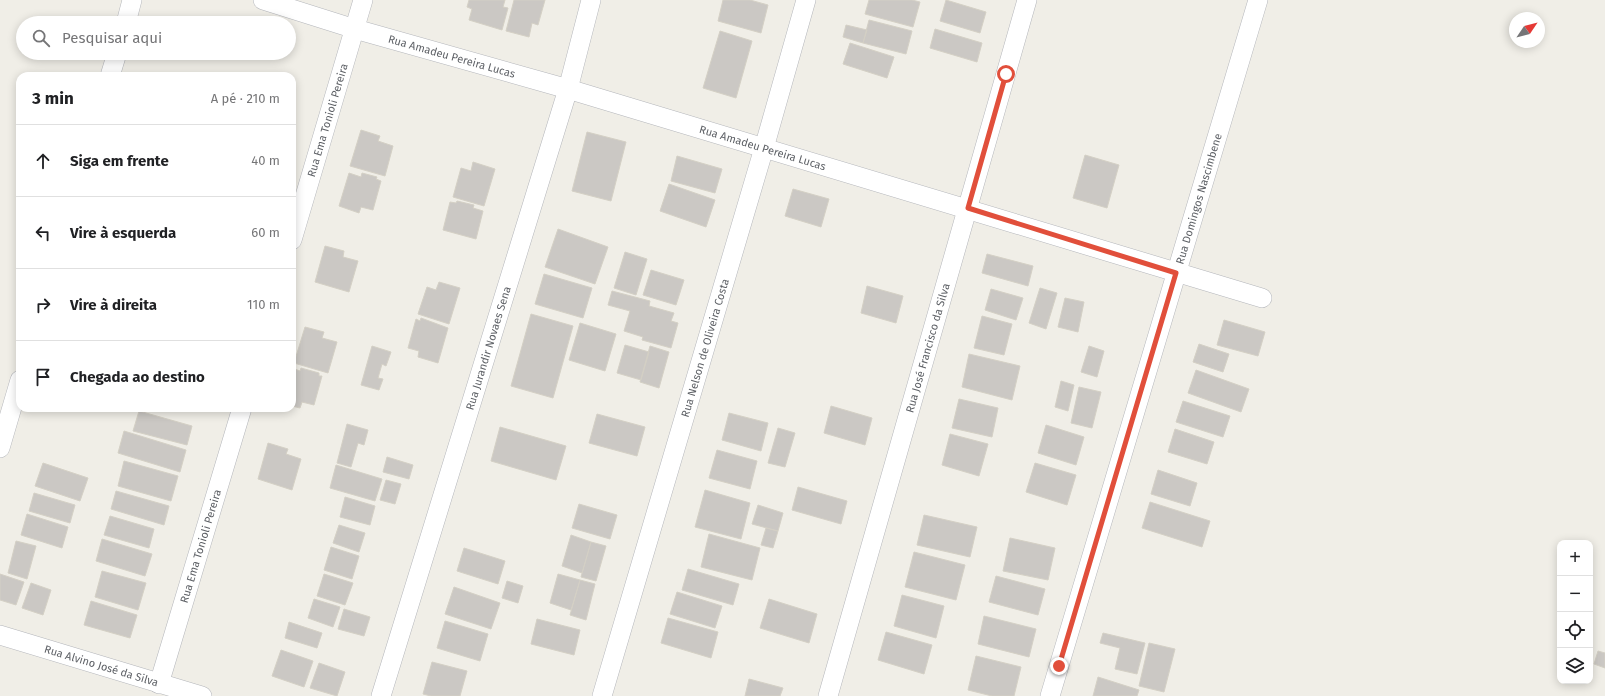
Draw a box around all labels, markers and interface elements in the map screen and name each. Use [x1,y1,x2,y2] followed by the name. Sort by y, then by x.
[1509,12,1545,48] north arrow
[16,16,296,60] search box
[30,27,52,49] icon: search
[62,29,162,47] text: Pesquisar aqui
[387,33,517,81] street label: Rua Amadeu Pereira Lucas
[305,62,351,179] street label: Rua Ema Tonioli Pereira
[997,65,1015,83] route start
[32,88,74,109] text: 3 min
[211,91,280,106] text: A pé · 210 m
[698,123,827,173] street label: Rua Amadeu Pereira Lucas
[1173,132,1225,266] street label: Rua Domingos Nascimbene
[32,150,54,172] icon: ahead
[70,152,169,170] text: Siga em frente
[251,153,280,168] text: 40 m
[32,222,54,244] icon: left
[70,224,176,242] text: Vire à esquerda
[251,225,280,240] text: 60 m
[679,277,732,419] street label: Rua Nelson de Oliveira Costa
[903,282,953,414] street label: Rua José Francisco da Silva
[464,285,514,412] street label: Rua Jurandir Novaes Sena
[32,294,54,316] icon: right
[70,296,157,314] text: Vire à direita
[247,297,280,312] text: 110 m
[32,366,54,388] icon: arrive
[70,368,205,386] text: Chegada ao destino
[178,488,224,605] street label: Rua Ema Tonioli Pereira
[1557,540,1593,684] map controls
[1557,540,1593,576] button: +
[1557,576,1593,612] button: −
[1557,612,1593,648] button: locate
[43,643,160,689] street label: Rua Alvino José da Silva
[1557,648,1593,684] button: layers
[1050,657,1068,675] route end

